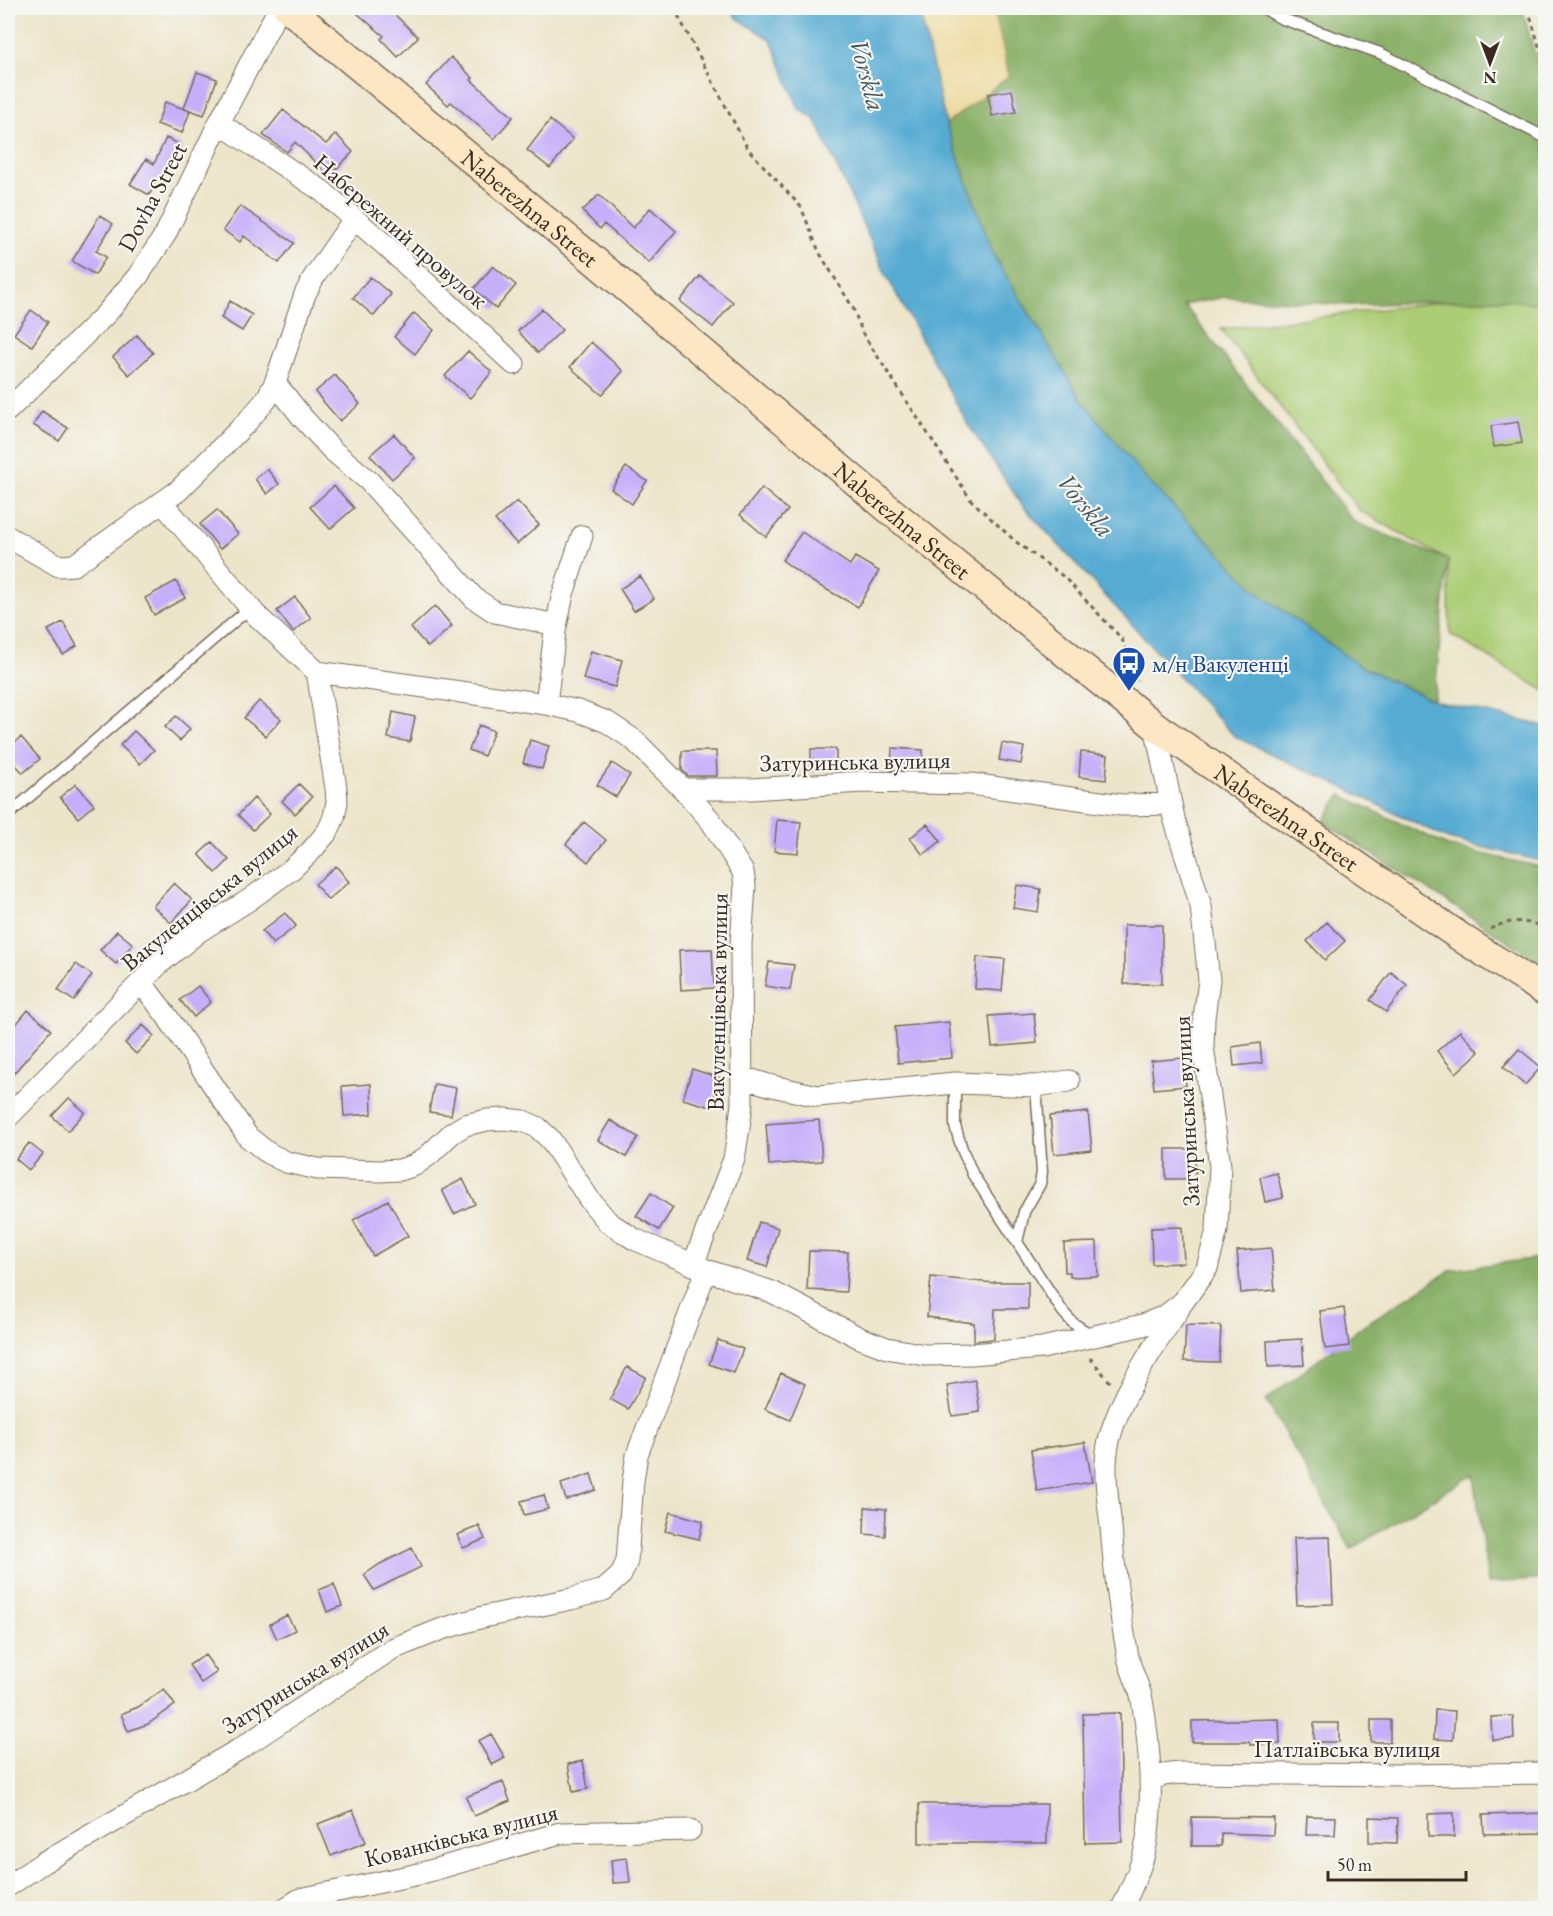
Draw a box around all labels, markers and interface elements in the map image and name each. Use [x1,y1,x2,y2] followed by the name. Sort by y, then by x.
[1460,33,1520,93] north arrow
[842,35,894,115] water label: Vorskla
[1483,67,1496,88] text: N
[110,137,194,257] street label: Dovha Street
[455,142,606,274] street label: Naberezhna Street
[307,147,495,316] street label: Набережний провулок
[828,454,978,586] street label: Naberezhna Street
[1050,466,1122,544] water label: Vorskla
[1111,645,1147,692] bus stop icon: м/н Вакуленці
[1152,648,1289,679] place label: м/н Вакуленці
[759,744,951,778] street label: Затуринська вулиця
[1208,756,1366,878] street label: Naberezhna Street
[115,816,304,978] street label: Вакуленцівська вулиця
[700,892,734,1111] street label: Вакуленцівська вулиця
[1166,1015,1206,1207] street label: Затуринська вулиця
[216,1613,394,1741] street label: Затуринська вулиця
[1253,1733,1441,1764] street label: Патлаївська вулиця
[361,1796,561,1874] street label: Кованківська вулиця
[1328,1844,1466,1882] scale bar
[1337,1853,1372,1876] text: 50 m

